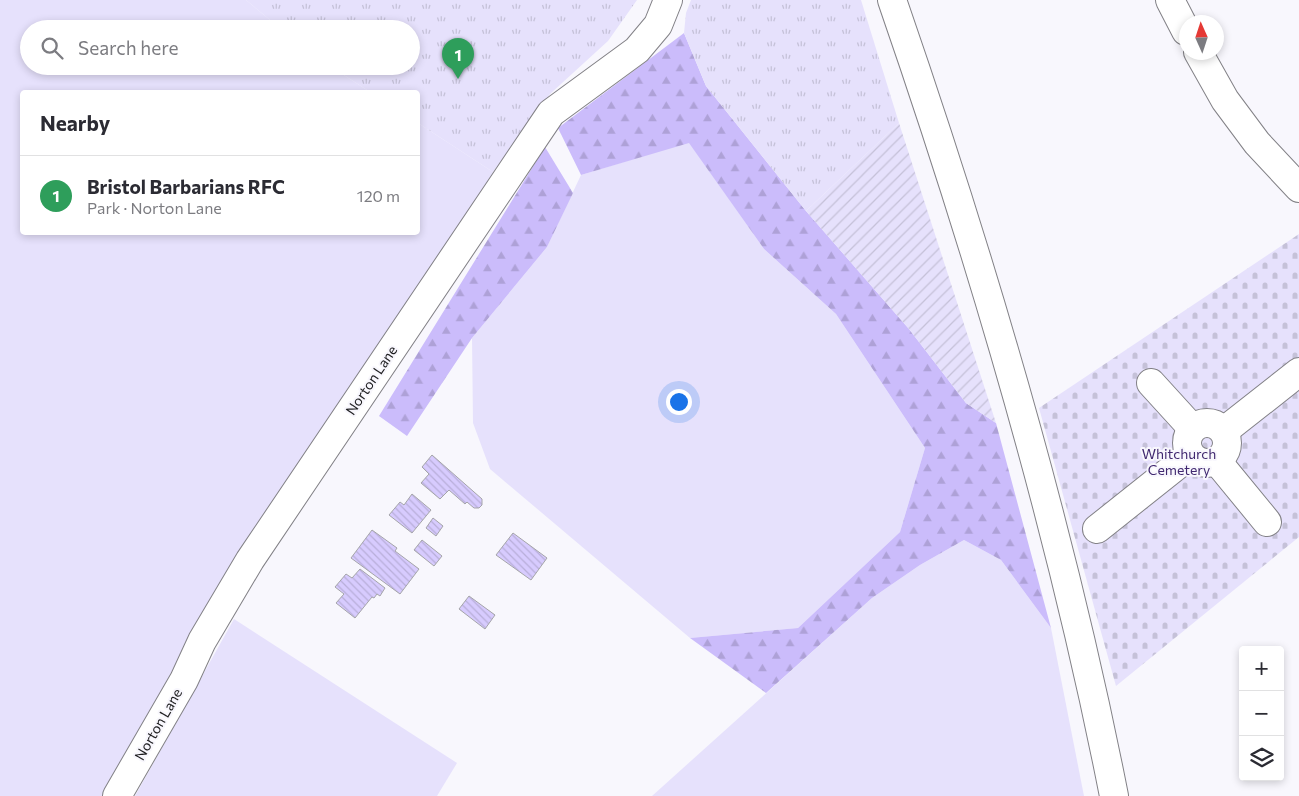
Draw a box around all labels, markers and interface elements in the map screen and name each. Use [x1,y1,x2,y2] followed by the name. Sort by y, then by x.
[1179,15,1224,60] north arrow
[20,20,420,75] search box
[38,34,66,62] icon: search
[78,36,178,59] text: Search here
[442,38,474,79] pin: 1
[40,110,110,135] text: Nearby
[87,175,285,198] text: Bristol Barbarians RFC
[52,186,60,205] text: 1
[357,186,400,205] text: 120 m
[87,198,222,217] text: Park · Norton Lane
[342,342,400,418] street label: Norton Lane
[666,389,692,415] your location
[1142,445,1216,478] park label: Whitchurch Cemetery
[1239,646,1284,781] map controls
[1239,646,1284,691] button: +
[131,685,185,763] street label: Norton Lane
[1239,691,1284,736] button: −
[1239,736,1284,781] button: layers

